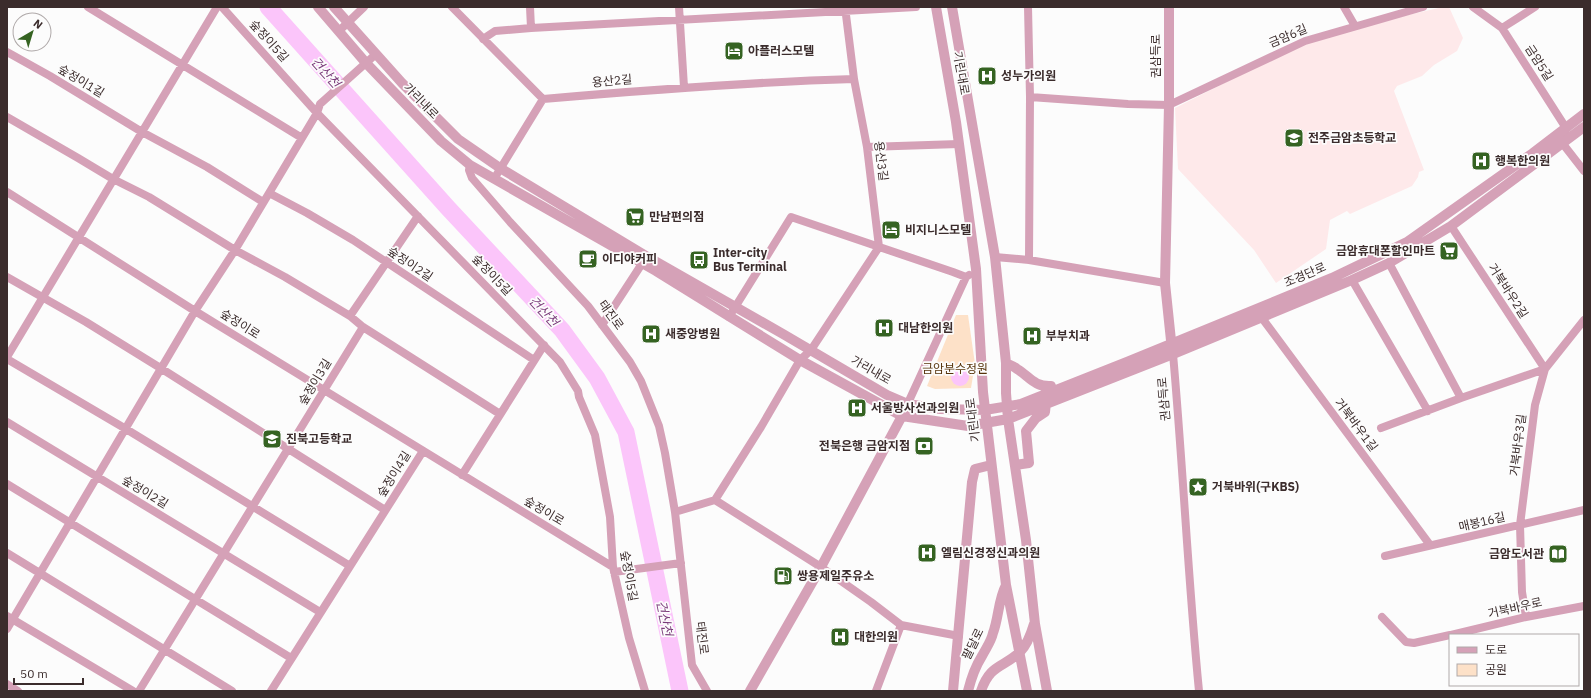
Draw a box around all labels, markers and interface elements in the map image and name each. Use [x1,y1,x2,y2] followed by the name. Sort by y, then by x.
[12,12,52,52] north arrow
[31,16,46,32] text: N
[247,17,292,65] street label: 숲정이5길
[1266,21,1309,50] street label: 금암6길
[1148,34,1163,78] street label: 권삼득로
[723,40,745,62] hotel icon: 아플러스모텔
[1522,42,1557,84] street label: 금암5길
[748,43,814,58] place label: 아플러스모텔
[950,50,973,96] street label: 기린대로
[307,53,345,92] water label: 건산천
[55,61,107,100] street label: 숲정이1길
[976,65,998,87] hospital icon: 성누가의원
[1001,68,1056,83] place label: 성누가의원
[591,71,633,90] street label: 용산2길
[401,80,442,122] street label: 가리내로
[1283,127,1305,149] school or university icon: 전주금암초등학교
[1308,130,1396,145] place label: 전주금암초등학교
[872,140,891,182] street label: 용산3길
[1470,150,1492,172] hospital icon: 행복한의원
[1495,153,1550,168] place label: 행복한의원
[624,206,646,228] supermarket icon: 만남편의점
[649,209,704,224] place label: 만남편의점
[880,219,902,241] hotel icon: 비지니스모텔
[905,222,971,237] place label: 비지니스모텔
[1438,240,1460,262] supermarket icon: 금암휴대폰할인마트
[385,243,436,284] street label: 숲정이2길
[1336,243,1435,258] place label: 금암휴대폰할인마트
[713,245,787,274] place label: Inter-city Bus Terminal
[577,248,599,270] cafe icon: 이디야커피
[688,249,710,271] bus stop icon: Inter-city Bus Terminal
[469,251,516,298] street label: 숲정이5길
[602,251,657,266] place label: 이디야커피
[1282,259,1328,290] street label: 조경단로
[1485,260,1532,321] street label: 거북바우2길
[525,292,563,331] water label: 건산천
[596,297,627,333] street label: 태진로
[218,306,263,342] street label: 숲정이로
[873,317,895,339] hospital icon: 대남한의원
[898,320,953,335] place label: 대남한의원
[640,323,662,345] hospital icon: 새중앙병원
[1021,325,1043,347] hospital icon: 부부치과
[665,326,720,341] place label: 새중앙병원
[1046,328,1090,343] place label: 부부치과
[848,352,894,387] street label: 가리내로
[295,356,334,408] street label: 숲정이3길
[922,361,988,376] park label: 금암분수정원
[1154,376,1173,422] street label: 권삼득로
[1332,395,1381,454] street label: 거북바우1길
[846,397,868,419] hospital icon: 서울방사선과의원
[962,397,983,443] street label: 기린대로
[871,400,959,415] place label: 서울방사선과의원
[1506,413,1529,477] street label: 거북바우3길
[261,428,283,450] school or university icon: 진북고등학교
[286,431,352,446] place label: 진북고등학교
[913,435,935,457] bank icon: 전북은행 금암지점
[819,438,910,453] place label: 전북은행 금암지점
[374,448,414,499] street label: 숲정이4길
[119,472,171,511] street label: 숲정이2길
[1187,476,1209,498] place icon: 거북바위(구KBS)
[1212,479,1299,494] place label: 거북바위(구KBS)
[521,493,567,528] street label: 숲정이로
[1457,509,1507,534] street label: 매봉16길
[916,542,938,564] hospital icon: 엘림신경정신과의원
[1547,543,1569,565] library icon: 금암도서관
[941,545,1040,560] place label: 엘림신경정신과의원
[1489,546,1544,561] place label: 금암도서관
[618,549,641,603] street label: 숲정이5길
[772,565,794,587] fuel station icon: 쌍용제일주유소
[797,568,874,583] place label: 쌍용제일주유소
[1486,594,1543,621] street label: 거북바우로
[652,599,677,638] water label: 건산천
[693,621,712,655] street label: 태진로
[829,626,851,648] hospital icon: 대한의원
[959,626,987,662] street label: 팔달로
[854,629,898,644] place label: 대한의원
[1449,634,1579,686] legend
[1485,642,1507,657] text: 도로
[14,660,83,686] scale bar
[1485,662,1507,677] text: 공원
[20,666,48,681] text: 50 m

